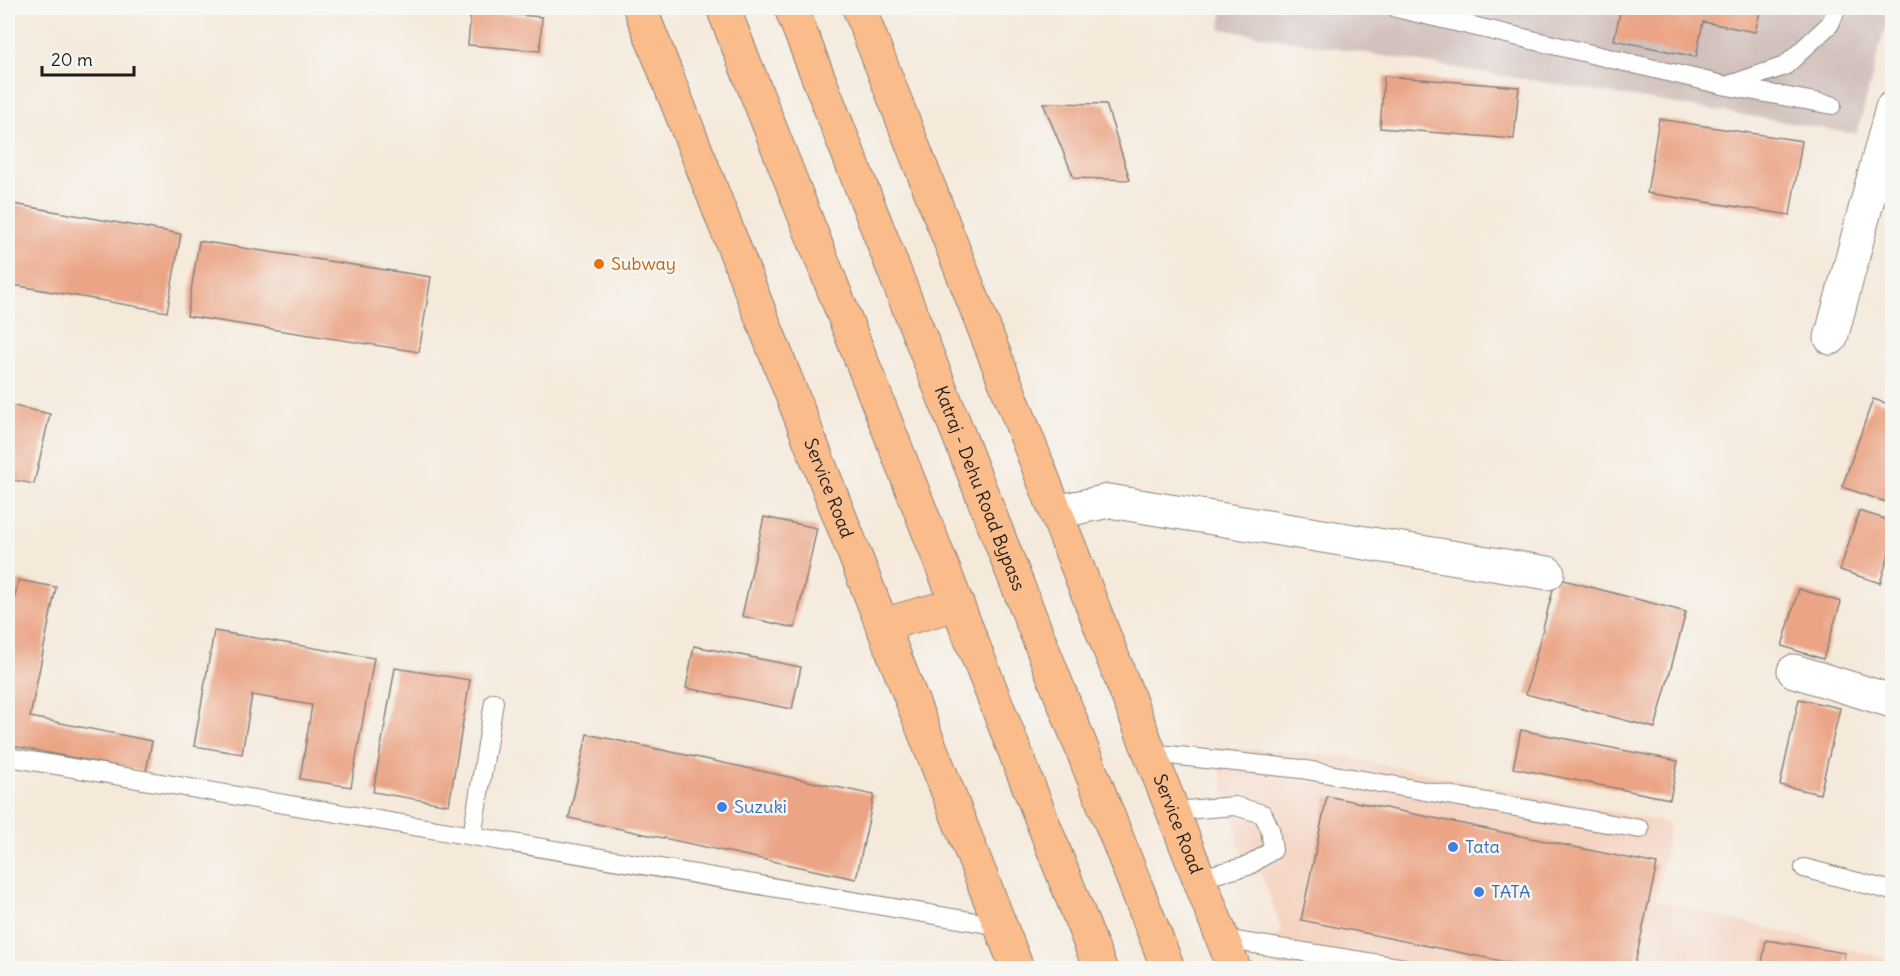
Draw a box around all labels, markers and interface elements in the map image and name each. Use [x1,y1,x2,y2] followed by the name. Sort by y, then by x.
[42,39,134,77] scale bar
[51,48,93,71] text: 20 m
[611,252,676,275] place label: Subway
[592,257,606,271] marker: Subway
[929,382,1031,594] street label: Katraj - Dehu Road Bypass
[799,435,859,542] street label: Service Road
[1148,771,1208,877] street label: Service Road
[734,795,787,818] place label: Suzuki
[715,800,729,814] marker: Suzuki
[1465,835,1500,858] place label: Tata
[1446,840,1460,854] marker: Tata
[1491,880,1531,903] place label: TATA
[1472,885,1486,899] marker: TATA

